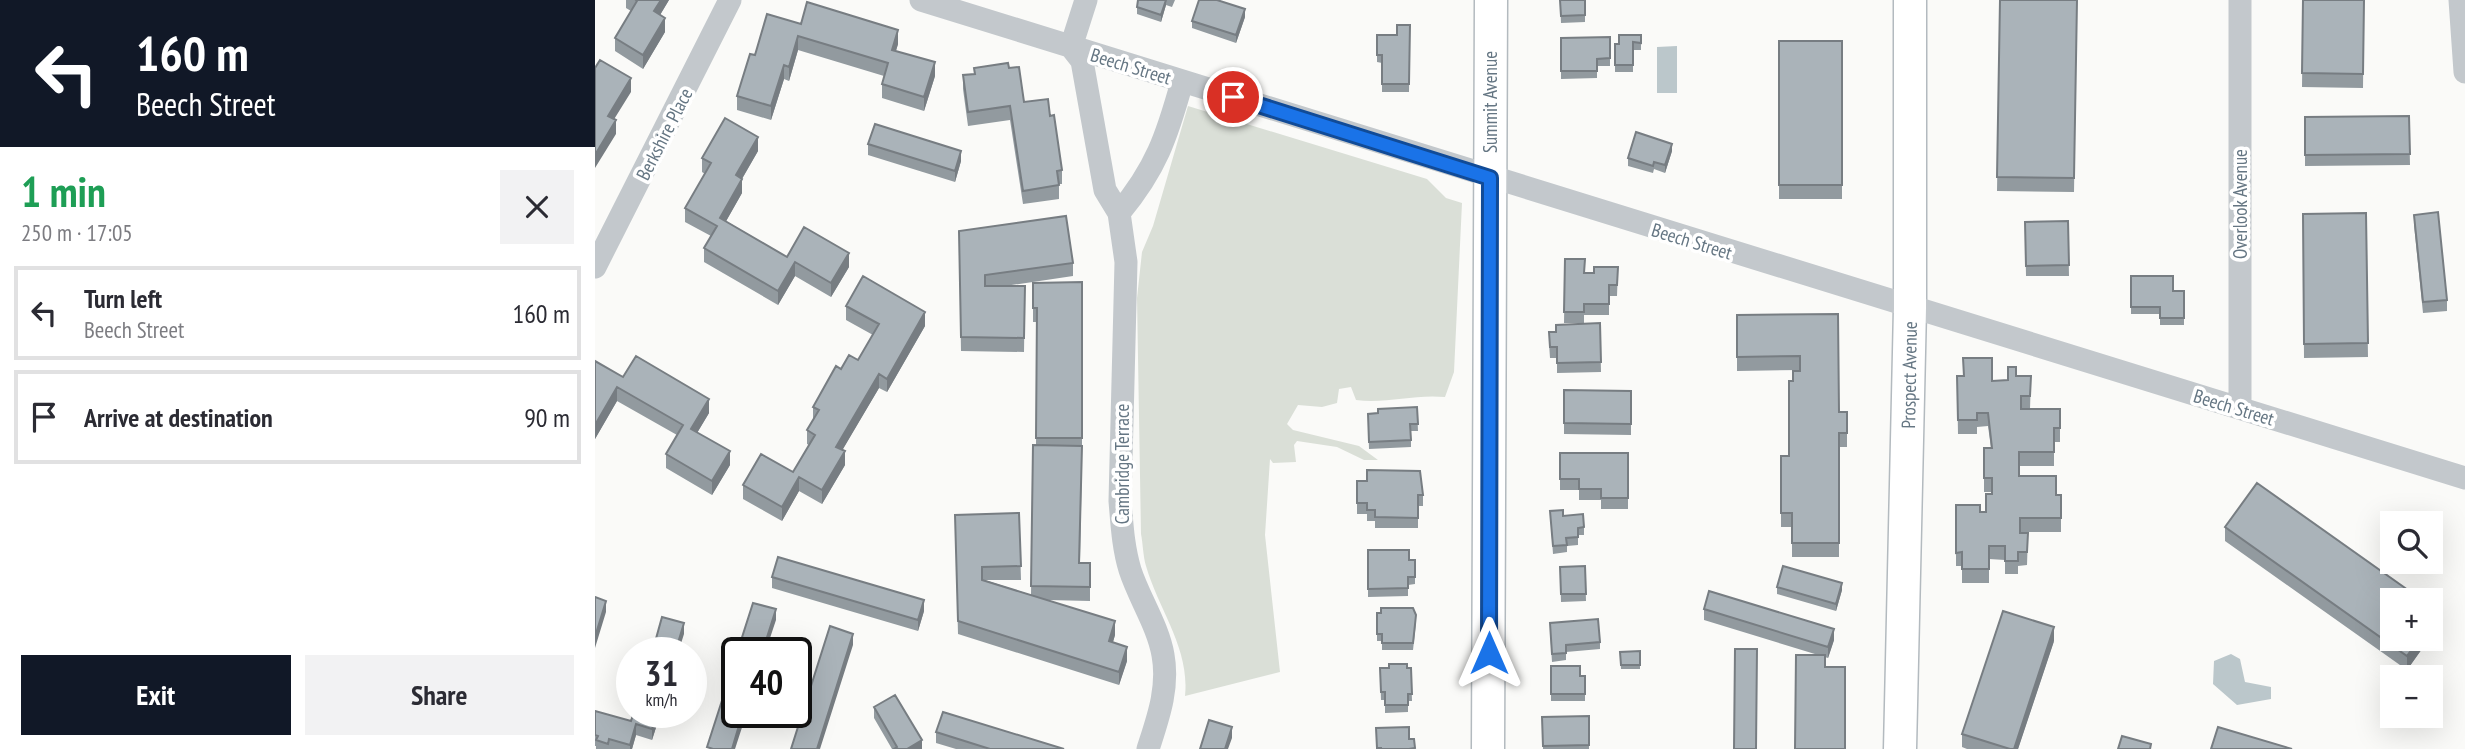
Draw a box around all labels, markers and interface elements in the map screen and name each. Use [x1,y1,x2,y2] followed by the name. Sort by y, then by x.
[136,21,249,85] text: 160 m
[21,28,112,119] icon: left
[1088,42,1175,90] street label: Beech Street
[1478,51,1502,153] street label: Summit Avenue
[1203,67,1263,127] pin
[1214,78,1252,116] icon: arrive
[136,83,276,125] text: Beech Street
[631,84,698,184] street label: Berkshire Place
[2228,149,2252,259] street label: Overlook Avenue
[21,164,106,219] text: 1 min
[500,170,574,244] button: close
[1649,217,1736,265] street label: Beech Street
[21,218,133,247] text: 250 m · 17:05
[84,282,162,315] text: Turn left
[25,294,63,332] icon: left
[512,297,570,330] text: 160 m
[84,315,184,344] text: Beech Street
[1896,321,1922,429] street label: Prospect Avenue
[2191,383,2278,431] street label: Beech Street
[25,398,63,436] icon: arrive
[84,401,273,434] text: Arrive at destination
[524,401,570,434] text: 90 m
[1110,404,1134,524] street label: Cambridge Terrace
[2380,511,2443,728] map controls
[2380,511,2443,574] button: search
[2380,588,2443,651] button: +
[1452,616,1526,690] position arrow
[721,637,812,728] speed limit sign: 40
[645,650,678,696] text: 31
[21,655,291,735] button: Exit
[305,655,574,735] button: Share
[2380,665,2443,728] button: −
[646,688,677,711] text: km/h

